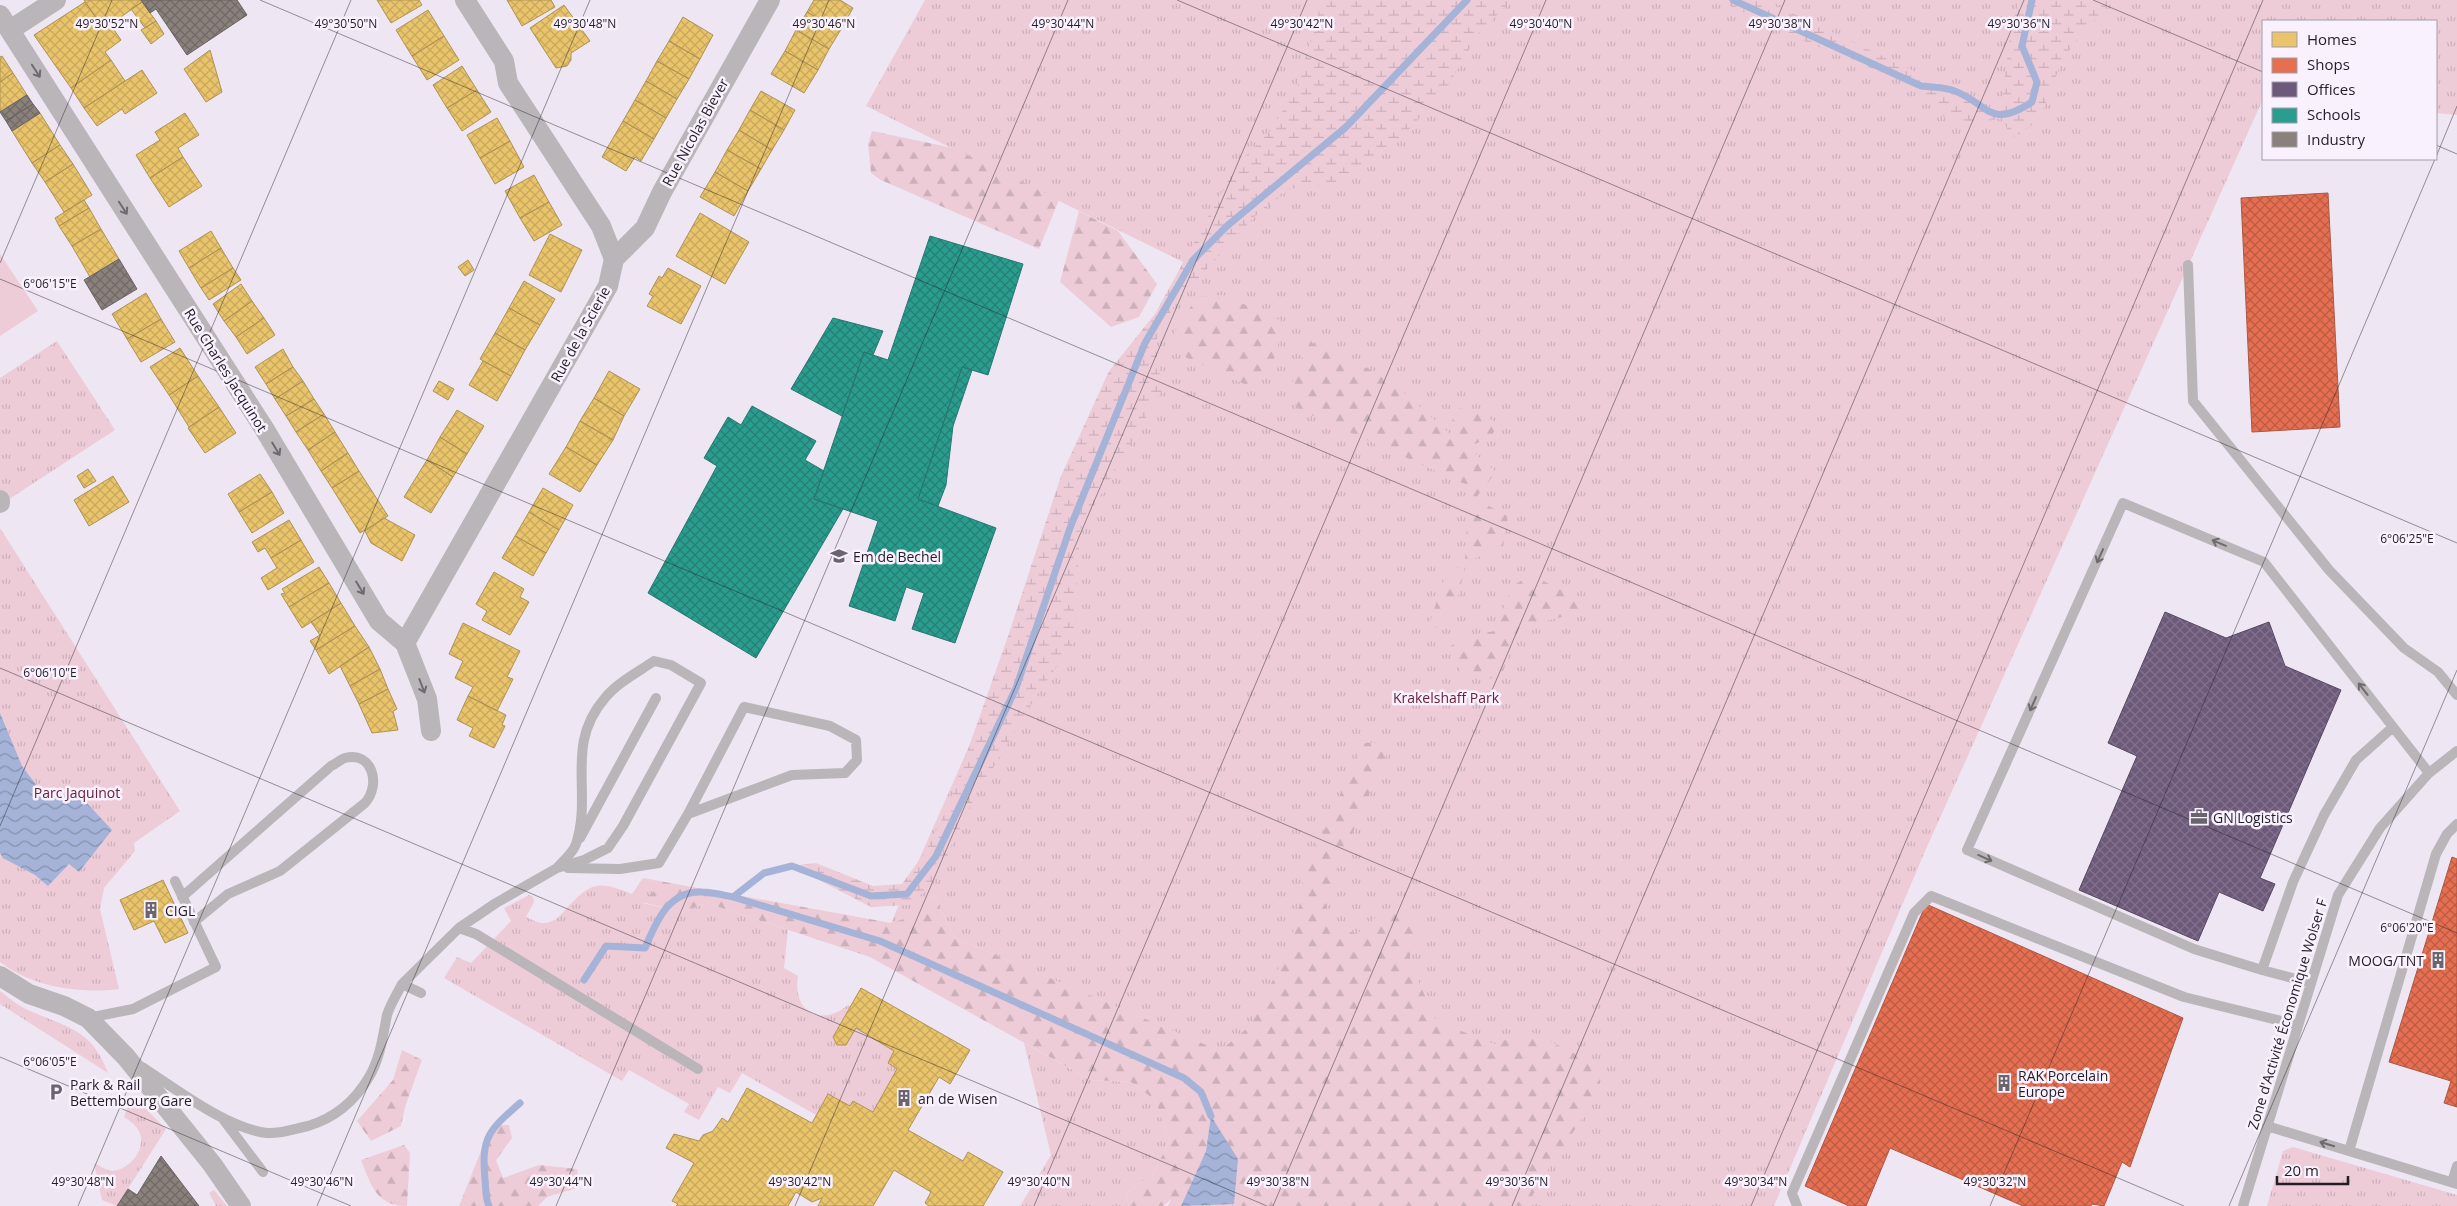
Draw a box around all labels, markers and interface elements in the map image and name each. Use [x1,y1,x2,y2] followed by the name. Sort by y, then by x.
[76,15,138,32] text: 49°30'52"N
[315,15,377,32] text: 49°30'50"N
[554,15,616,32] text: 49°30'48"N
[793,15,855,32] text: 49°30'46"N
[1032,15,1094,32] text: 49°30'44"N
[1271,15,1333,32] text: 49°30'42"N
[1510,15,1572,32] text: 49°30'40"N
[1749,15,1811,32] text: 49°30'38"N
[1988,15,2050,32] text: 49°30'36"N
[2262,20,2437,160] legend
[2307,29,2357,49] text: Homes
[2307,54,2350,74] text: Shops
[31,64,41,78] one-way arrow
[657,74,733,189] street label: Rue Nicolas Biever
[2307,79,2355,99] text: Offices
[2307,104,2361,124] text: Schools
[2307,129,2365,149] text: Industry
[119,201,129,215] one-way arrow
[23,275,77,292] text: 6°06'15"E
[546,283,614,385] street label: Rue de la Scierie
[180,305,272,435] street label: Rue Charles Jacquinot
[272,441,282,455] one-way arrow
[2380,530,2434,547] text: 6°06'25"E
[2212,538,2227,548] one-way arrow
[829,546,849,566] school or university icon: Em de Bechel
[853,547,941,566] place label: Em de Bechel
[2094,548,2104,563] one-way arrow
[355,581,365,595] one-way arrow
[23,664,77,681] text: 6°06'10"E
[418,678,427,693] one-way arrow
[2358,682,2369,695] one-way arrow
[1393,688,1500,707] park label: Krakelshaff Park
[2028,696,2037,711] one-way arrow
[34,783,120,802] park label: Parc Jaquinot
[2189,807,2209,827] office icon: GN Logistics
[2213,808,2293,827] place label: GN Logistics
[1977,854,1992,864] one-way arrow
[2243,896,2331,1132] street label: Zone d'Activité Économique Wolser F
[141,900,161,920] building icon: CIGL
[165,901,195,920] place label: CIGL
[2380,919,2434,936] text: 6°06'20"E
[2428,950,2448,970] building icon: MOOG/TNT
[2348,951,2424,970] place label: MOOG/TNT
[23,1053,77,1070] text: 6°06'05"E
[2018,1066,2108,1101] place label: RAK Porcelain Europe
[1994,1073,2014,1093] building icon: RAK Porcelain Europe
[70,1075,192,1110] place label: Park & Rail Bettembourg Gare
[46,1082,66,1102] parking icon: Park & Rail Bettembourg Gare
[894,1088,914,1108] building icon: an de Wisen
[918,1089,998,1108] place label: an de Wisen
[2319,1139,2335,1149] one-way arrow
[2277,1154,2348,1186] scale bar
[2284,1160,2319,1180] text: 20 m
[52,1173,114,1190] text: 49°30'48"N
[291,1173,353,1190] text: 49°30'46"N
[530,1173,592,1190] text: 49°30'44"N
[769,1173,831,1190] text: 49°30'42"N
[1008,1173,1070,1190] text: 49°30'40"N
[1247,1173,1309,1190] text: 49°30'38"N
[1486,1173,1548,1190] text: 49°30'36"N
[1725,1173,1787,1190] text: 49°30'34"N
[1964,1173,2026,1190] text: 49°30'32"N

